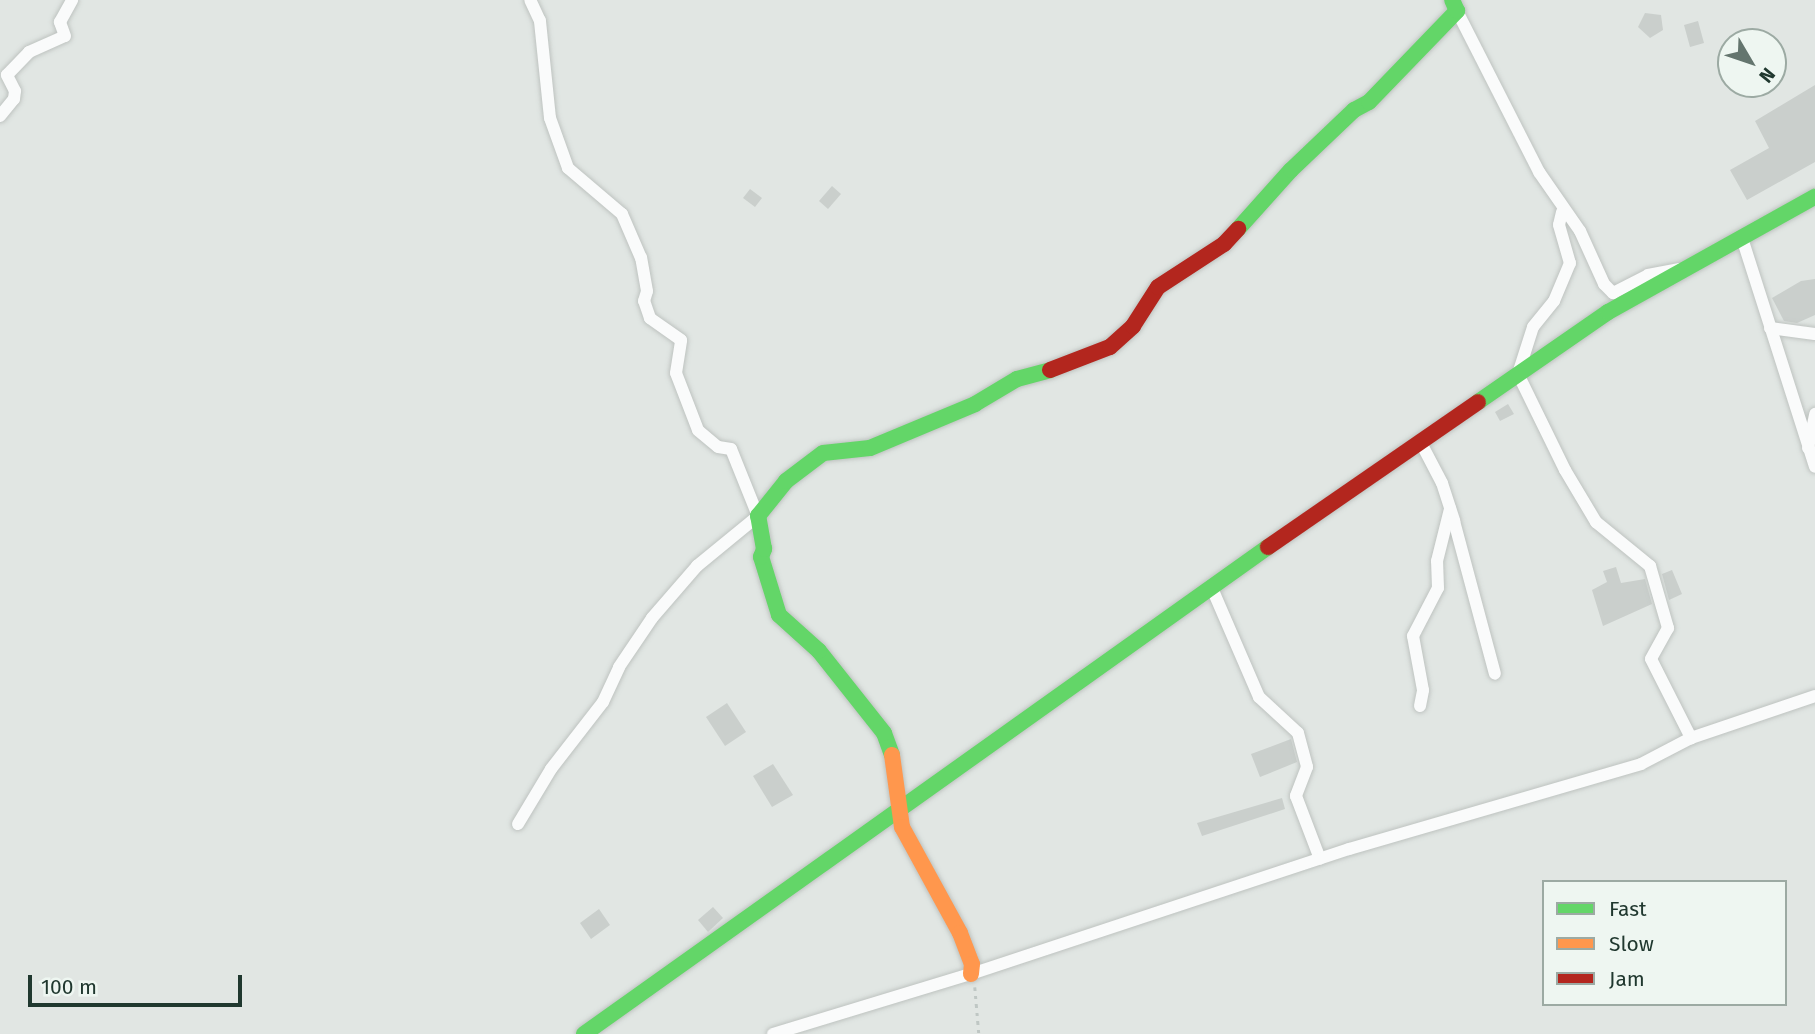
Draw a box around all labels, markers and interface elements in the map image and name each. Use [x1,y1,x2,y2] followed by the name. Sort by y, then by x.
[1717,28,1787,98] north arrow
[1754,63,1780,87] text: N
[1542,880,1787,1006] legend
[1609,896,1647,922] text: Fast
[1609,931,1654,957] text: Slow
[32,960,245,1004] scale bar
[1609,966,1645,992] text: Jam
[41,974,97,1000] text: 100 m

